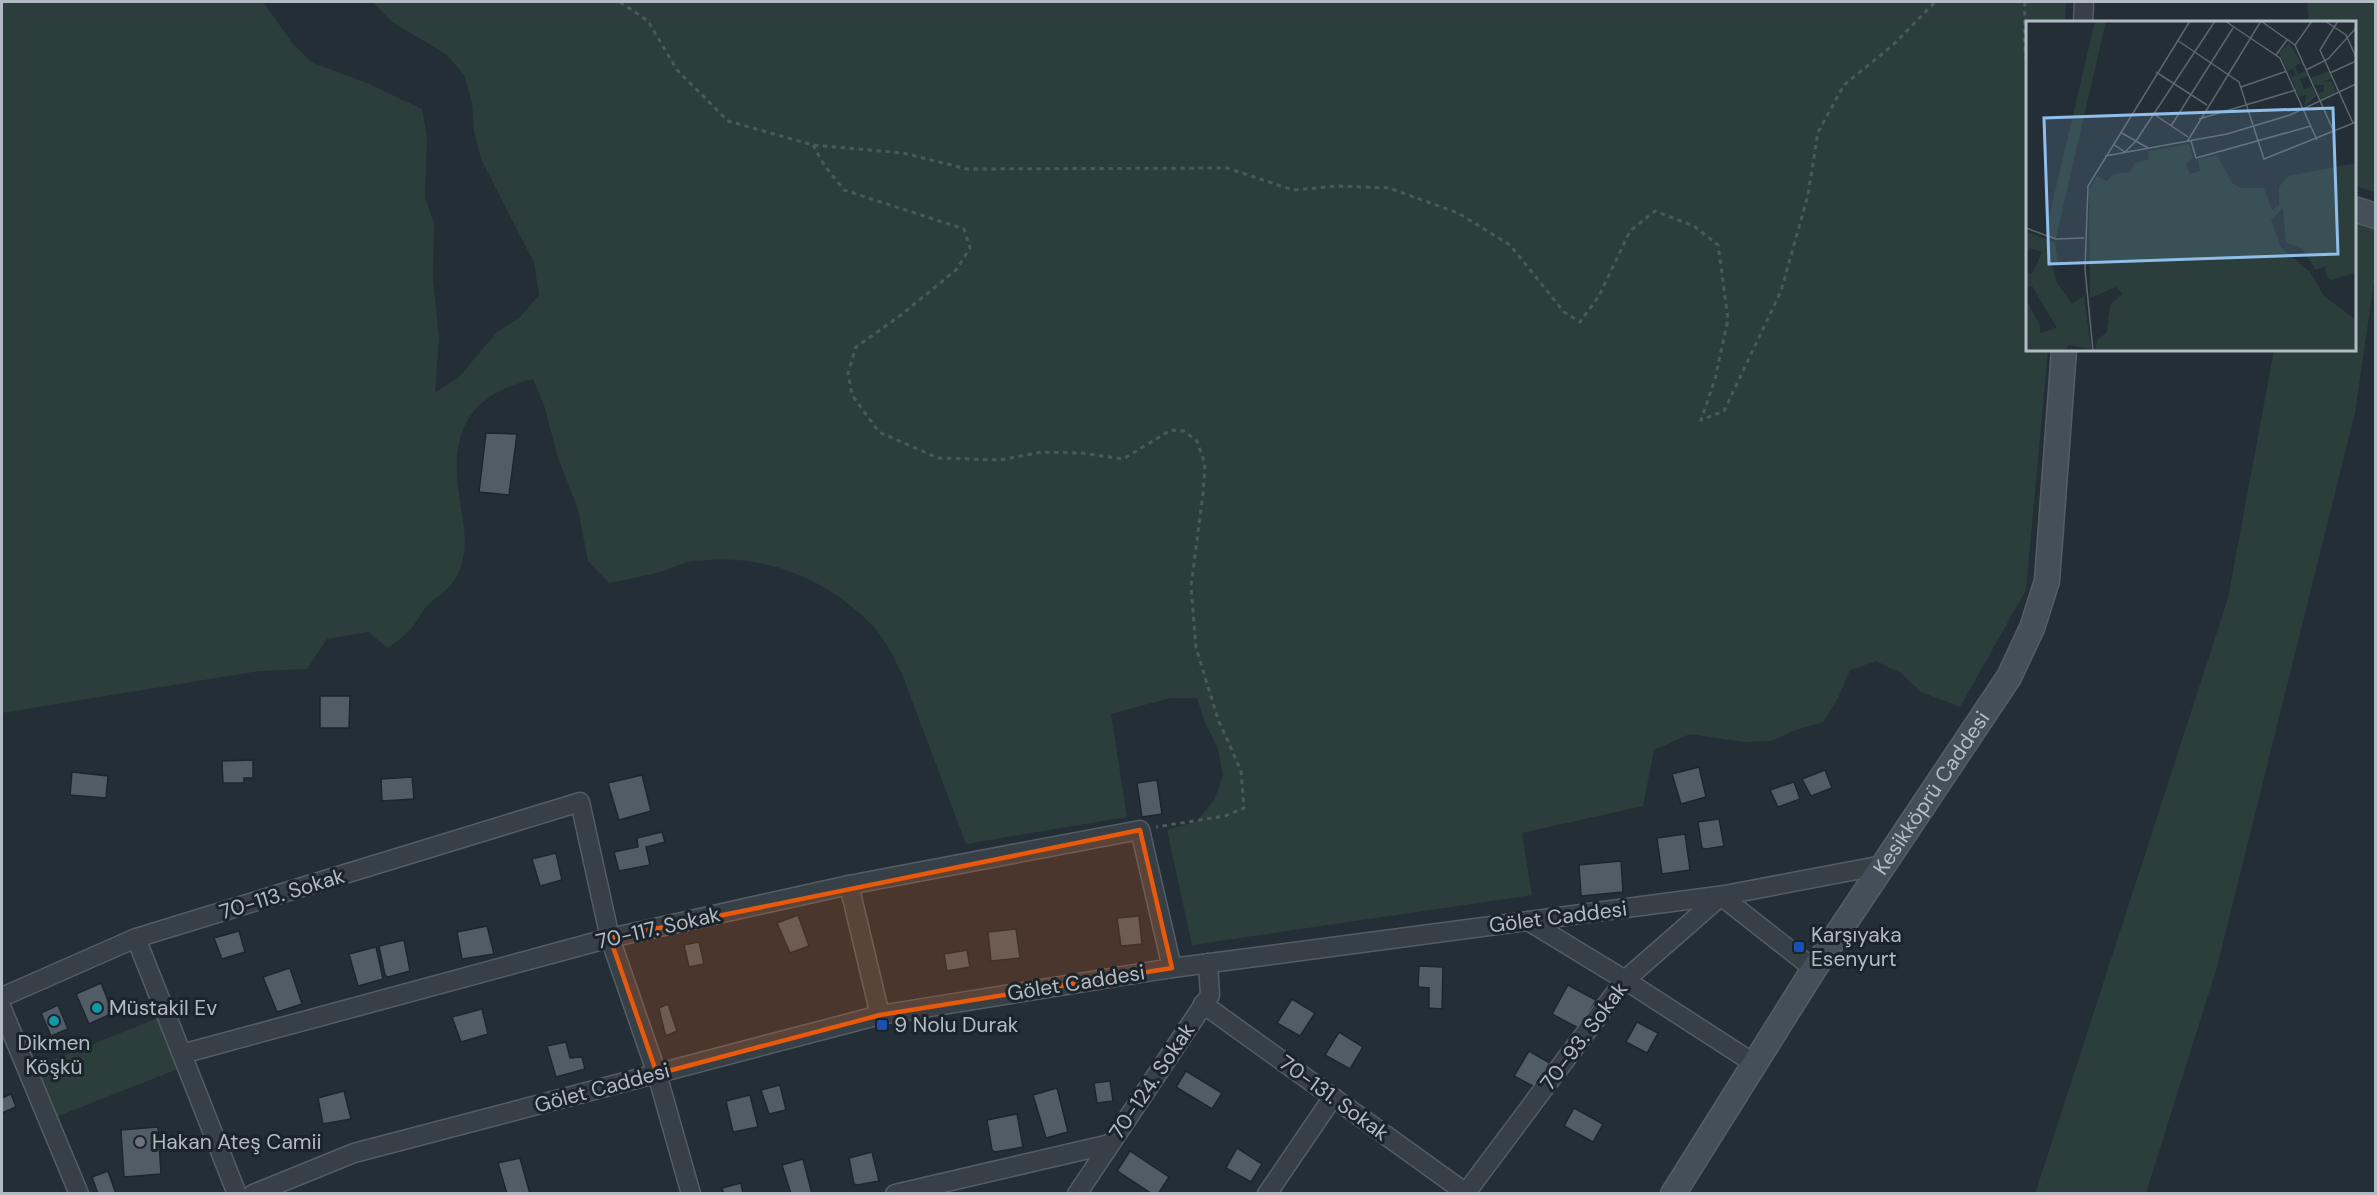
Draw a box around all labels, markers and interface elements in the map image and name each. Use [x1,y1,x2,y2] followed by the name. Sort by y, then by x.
[2026,21,2356,351] inset map
[1867,706,1996,880] street label: Kesikköprü Caddesi
[216,862,348,926] street label: 70-113. Sokak
[1487,895,1629,939] street label: Gölet Caddesi
[593,900,723,956] street label: 70-117. Sokak
[1811,921,1902,973] place label: Karşıyaka Esenyurt
[1792,940,1806,954] marker: Karşıyaka Esenyurt
[1005,958,1147,1008] street label: Gölet Caddesi
[1534,976,1634,1096] street label: 70-93. Sokak
[109,994,217,1022] place label: Müstakil Ev
[90,1001,104,1015] marker: Müstakil Ev
[894,1011,1019,1039] place label: 9 Nolu Durak
[47,1014,61,1028] marker: Dikmen Köşkü
[1103,1017,1201,1145] street label: 70-124. Sokak
[875,1018,889,1032] marker: 9 Nolu Durak
[18,1029,90,1081] place label: Dikmen Köşkü
[1274,1049,1395,1147] street label: 70-131. Sokak
[531,1057,673,1119] street label: Gölet Caddesi
[152,1128,322,1156] place label: Hakan Ateş Camii
[133,1135,147,1149] marker: Hakan Ateş Camii

